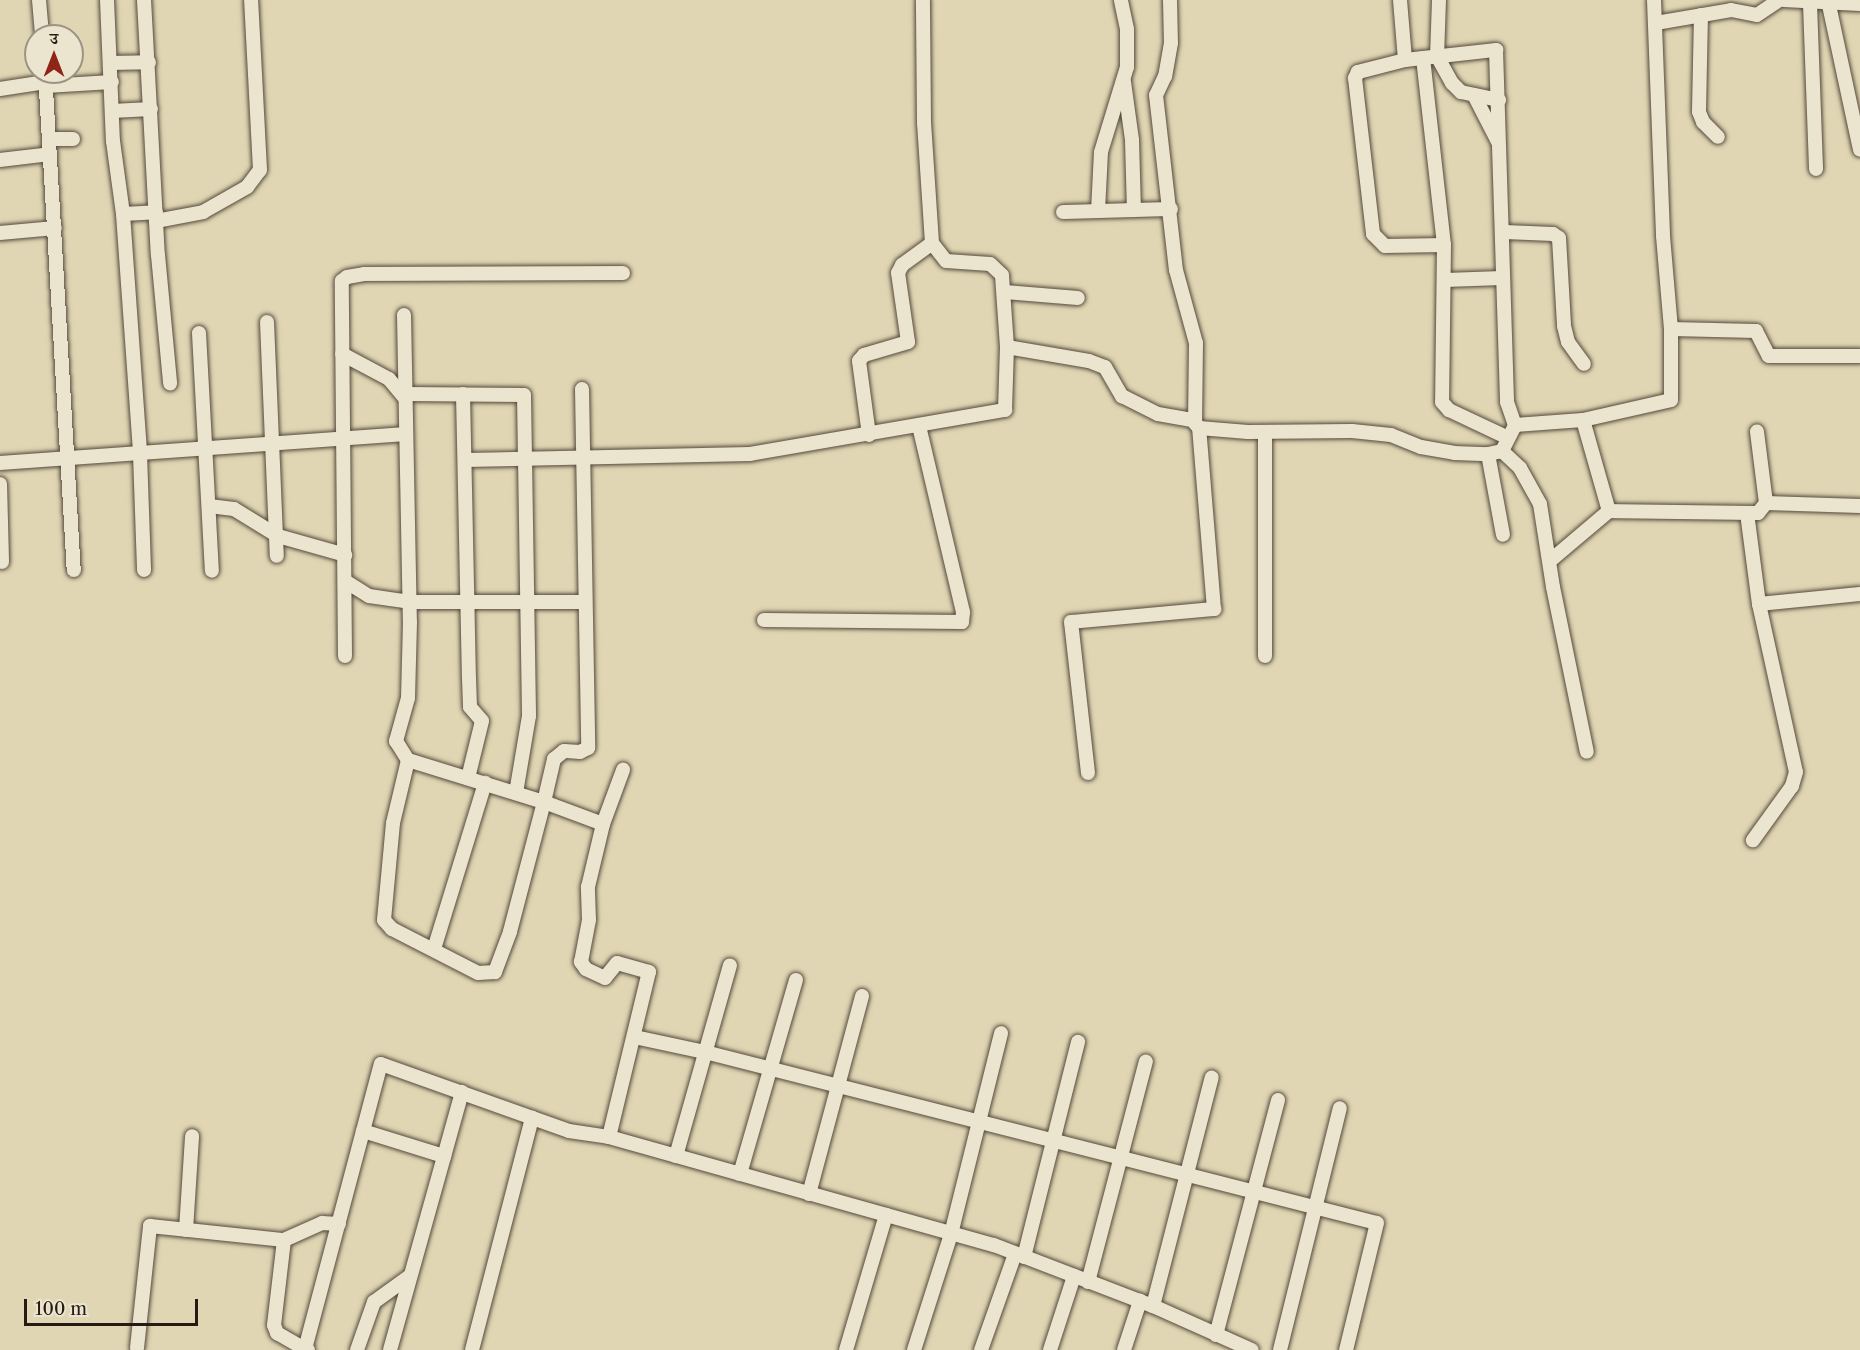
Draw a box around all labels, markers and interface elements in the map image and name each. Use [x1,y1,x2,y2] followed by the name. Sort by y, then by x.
[24,24,84,84] north arrow
[50,28,58,48] text: उ
[27,1287,201,1325] scale bar
[35,1298,87,1320] text: 100 m

